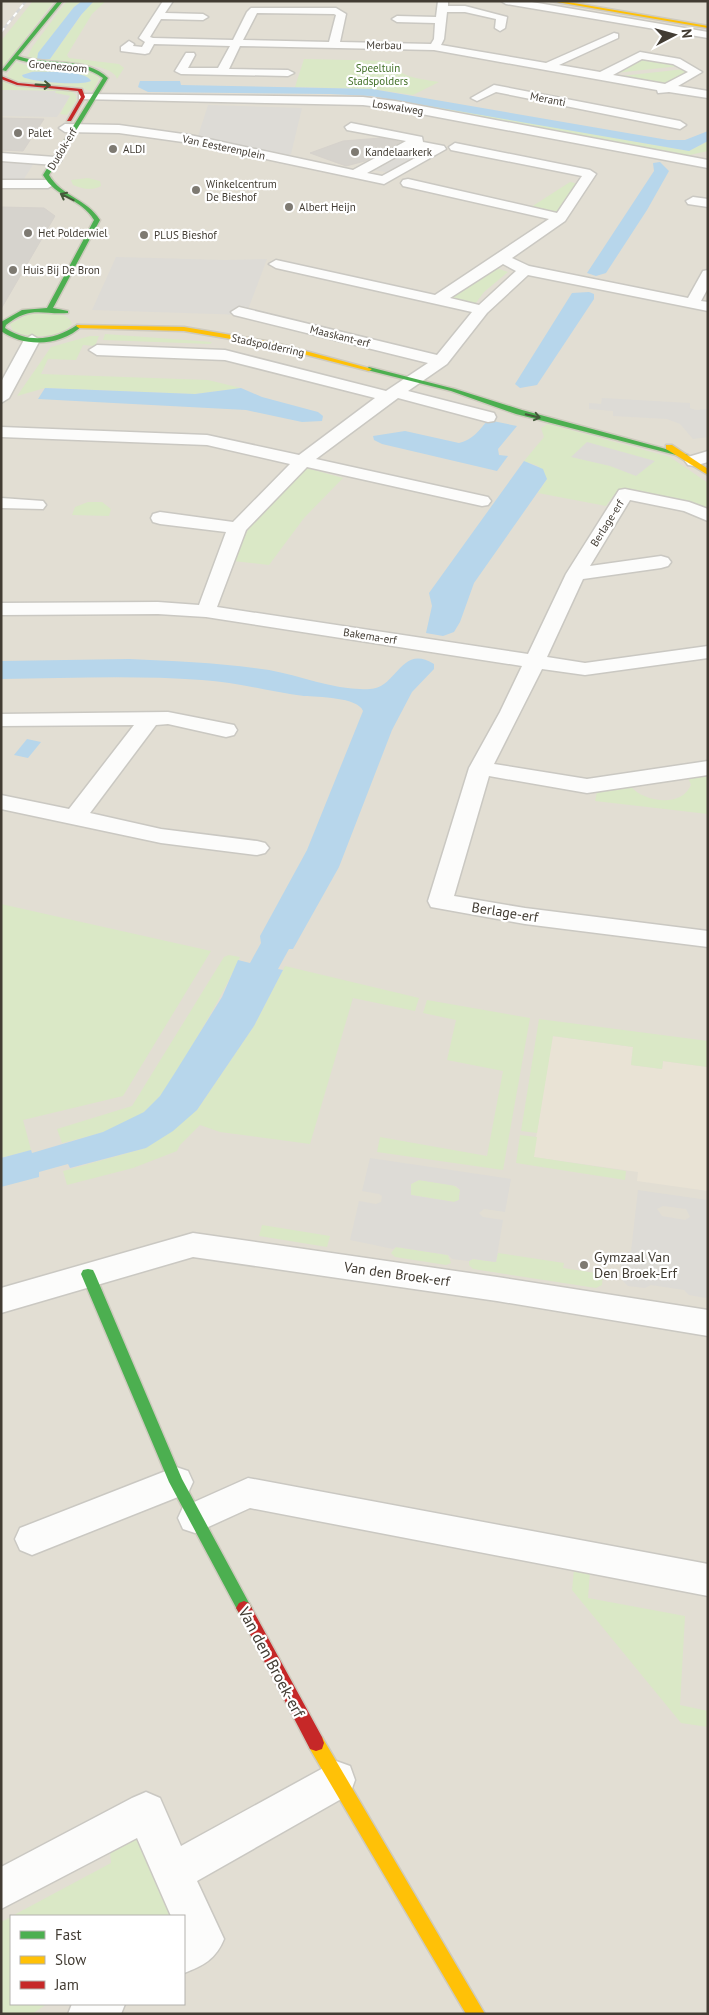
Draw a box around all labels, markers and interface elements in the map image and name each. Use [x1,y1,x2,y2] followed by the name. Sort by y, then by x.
[649,10,699,60] north arrow
[677,28,696,39] text: N
[366,38,402,52] street label: Merbau
[28,56,88,76] street label: Groenezoom
[348,61,409,88] park label: Speeltuin Stadspolders
[35,81,51,90] one-way arrow
[529,89,567,109] street label: Meranti
[371,96,425,118] street label: Loswalweg
[44,125,80,173] street label: Dudok-erf
[28,126,52,140] place label: Palet
[12,127,24,139] marker: Palet
[180,131,267,163] street label: Van Eesterenplein
[123,142,146,156] place label: ALDI
[107,143,119,155] marker: ALDI
[365,145,433,159] place label: Kandelaarkerk
[349,146,361,158] marker: Kandelaarkerk
[206,177,277,204] place label: Winkelcentrum De Bieshof
[190,184,202,196] marker: Winkelcentrum De Bieshof
[60,192,75,201] one-way arrow
[299,200,356,214] place label: Albert Heijn
[283,201,295,213] marker: Albert Heijn
[38,226,108,240] place label: Het Polderwiel
[22,227,34,239] marker: Het Polderwiel
[154,228,217,242] place label: PLUS Bieshof
[138,229,150,241] marker: PLUS Bieshof
[23,263,100,277] place label: Huis Bij De Bron
[7,264,19,276] marker: Huis Bij De Bron
[309,322,372,350] street label: Maaskant-erf
[230,330,306,360] street label: Stadspolderring
[524,412,540,421] one-way arrow
[587,497,627,549] street label: Berlage-erf
[342,625,398,647] street label: Bakema-erf
[470,898,540,926] street label: Berlage-erf
[594,1248,678,1282] place label: Gymzaal Van Den Broek-Erf
[342,1258,452,1290] street label: Van den Broek-erf
[578,1259,590,1271] marker: Gymzaal Van Den Broek-Erf
[234,1603,310,1721] street label: Van den Broek-erf
[10,1915,185,2005] legend
[55,1925,82,1944] text: Fast
[55,1950,86,1969] text: Slow
[54,1975,79,1994] text: Jam

